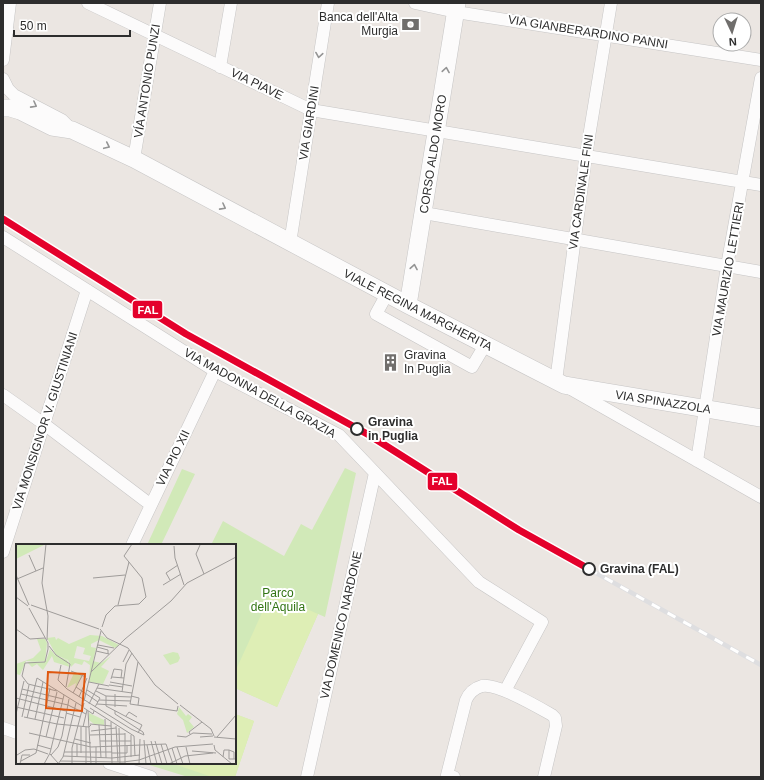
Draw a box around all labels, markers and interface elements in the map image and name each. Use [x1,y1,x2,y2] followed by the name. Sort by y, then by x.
[319,10,398,38] place label: Banca dell'Alta Murgia
[14,12,130,38] scale bar
[507,12,669,52] street label: VIA GIANBERARDINO PANNI
[712,12,752,52] north arrow
[401,14,421,34] bank icon: Banca dell'Alta Murgia
[20,19,47,33] text: 50 m
[130,23,163,139] street label: VÍA ANTONIO PUNZI
[728,36,737,48] text: N
[315,52,324,58] one-way arrow
[229,65,285,103] street label: VIA PIAVE
[442,67,450,73] one-way arrow
[296,85,322,161] street label: VIA GIARDINI
[417,94,449,214] street label: CORSO ALDO MORO
[30,101,37,108] one-way arrow
[566,133,596,251] street label: VIA CARDINALE FINI
[103,141,111,149] one-way arrow
[709,200,747,338] street label: VIA MAURIZIO LETTIERI
[219,202,226,209] one-way arrow
[409,264,418,270] one-way arrow
[341,266,495,354] street label: VIALE REGINA MARGHERITA
[132,300,163,319] line badge: FAL
[138,304,159,316] text: FAL
[10,330,80,512] street label: VIA MONSIGNOR V. GIUSTINIANI
[182,345,338,441] street label: VIA MADONNA DELLA GRAZIA
[404,348,451,376] place label: Gravina In Puglia
[381,352,401,372] building icon: Gravina In Puglia
[614,388,712,416] street label: VIA SPINAZZOLA
[368,415,418,443] place label: Gravina in Puglia
[350,422,364,436] marker: Gravina in Puglia
[153,428,193,488] street label: VIA PIO XII
[427,472,458,491] line badge: FAL
[432,475,453,487] text: FAL
[16,544,236,764] inset map
[317,550,365,700] street label: VIA DOMENICO NARDONE
[582,562,596,576] marker: Gravina (FAL)
[600,562,679,576] place label: Gravina (FAL)
[251,586,305,614] park label: Parco dell'Aquila

